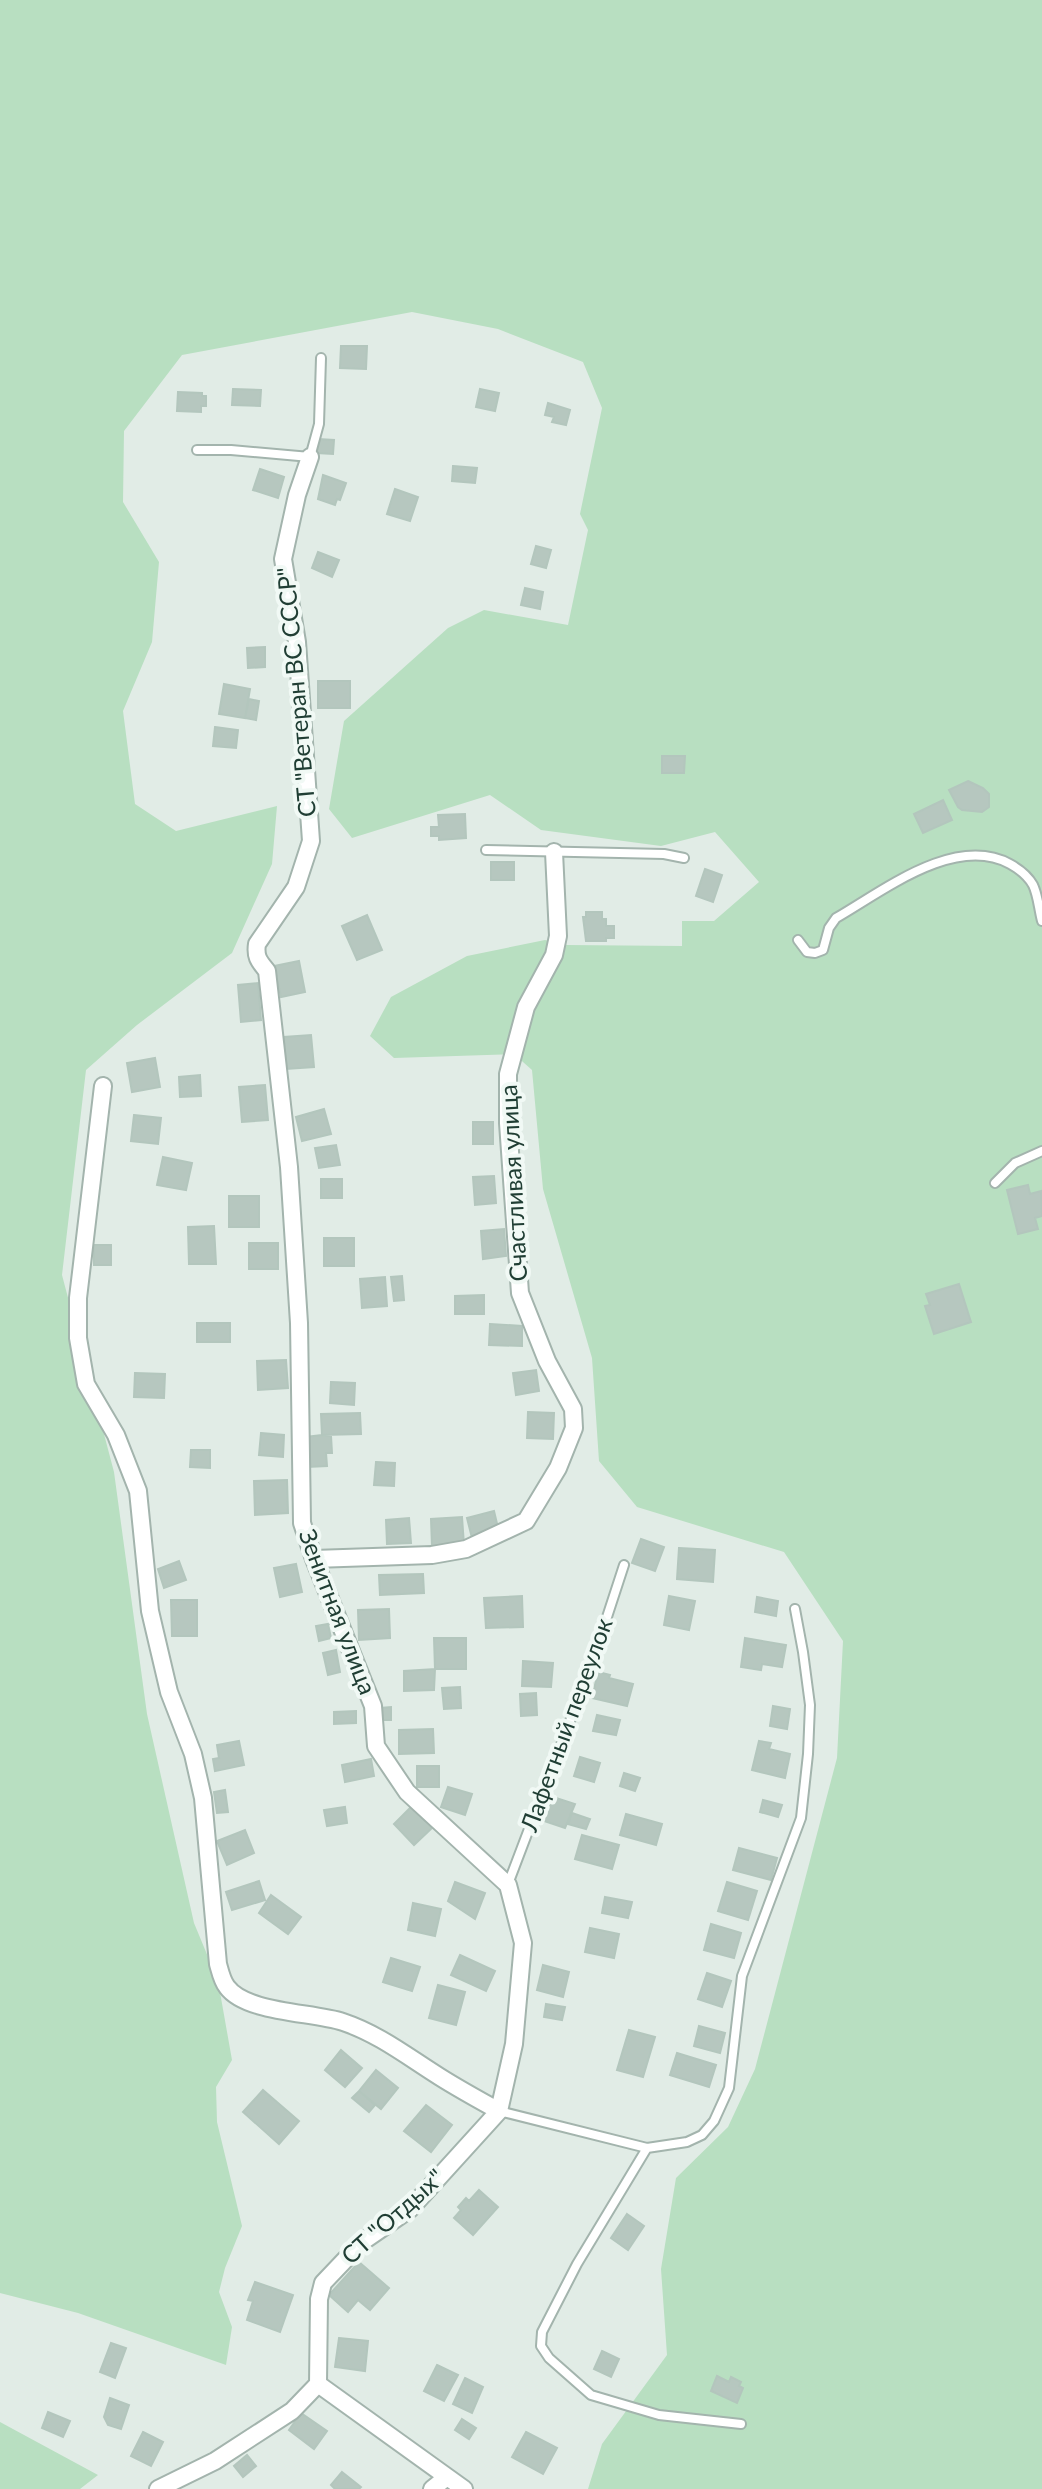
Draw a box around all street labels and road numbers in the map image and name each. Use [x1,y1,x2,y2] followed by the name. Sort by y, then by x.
[270,566,321,818] street label: СТ "Ветеран ВС СССР"
[493,1084,532,1282] street label: Счастливая улица
[294,1525,383,1698] street label: Зенитная улица
[513,1613,618,1836] street label: Лафетный переулок
[335,2162,449,2270] street label: СТ "Отдых"

